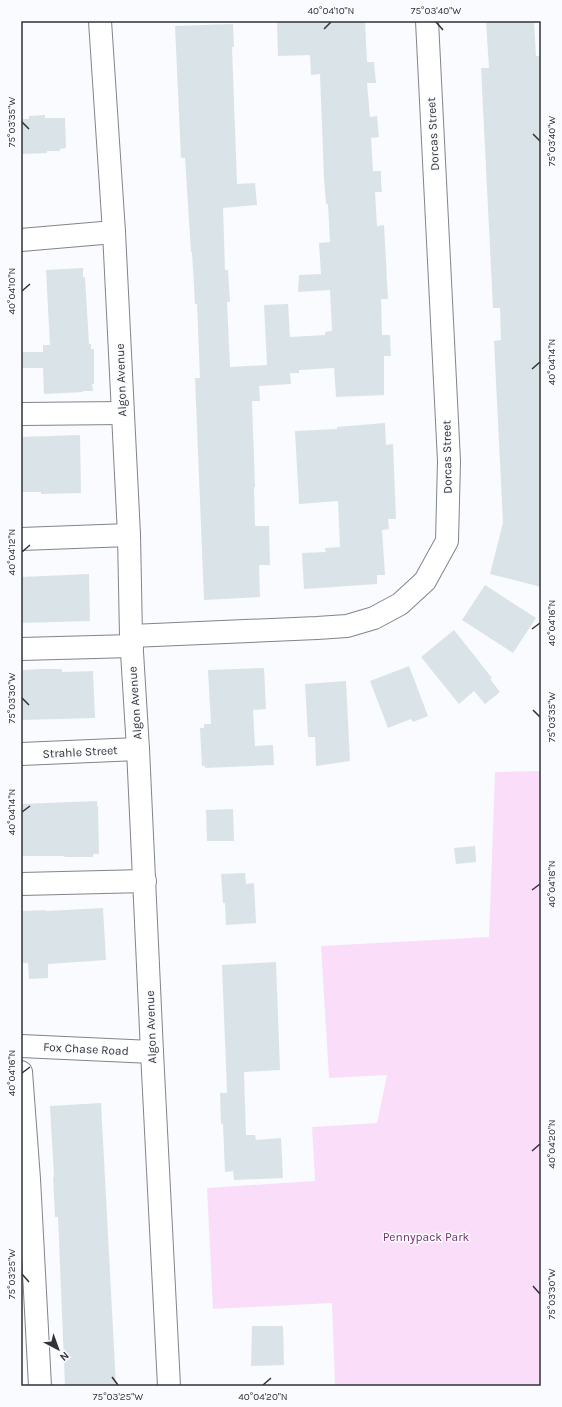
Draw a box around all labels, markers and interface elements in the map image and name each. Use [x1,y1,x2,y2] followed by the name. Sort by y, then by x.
[308,5,354,17] text: 40°04'10"N
[411,5,461,17] text: 75°03'40"W
[424,96,442,171] street label: Dorcas Street
[6,97,18,147] text: 75°03'35"W
[546,116,558,166] text: 75°03'40"W
[6,268,18,314] text: 40°04'10"N
[546,339,558,385] text: 40°04'14"N
[113,343,129,417] street label: Algon Avenue
[439,420,455,494] street label: Dorcas Street
[6,529,18,575] text: 40°04'12"N
[546,600,558,646] text: 40°04'16"N
[125,666,145,740] street label: Algon Avenue
[6,673,18,723] text: 75°03'30"W
[546,692,558,742] text: 75°03'35"W
[42,743,118,761] street label: Strahle Street
[6,789,18,835] text: 40°04'14"N
[546,860,558,908] text: 40°04'18"N
[143,990,159,1064] street label: Algon Avenue
[43,1040,129,1058] street label: Fox Chase Road
[6,1050,18,1096] text: 40°04'16"N
[546,1119,558,1169] text: 40°04'20"N
[383,1230,470,1244] park label: Pennypack Park
[6,1249,18,1299] text: 75°03'25"W
[546,1269,558,1319] text: 75°03'30"W
[38,1329,78,1369] north arrow
[57,1349,71,1364] text: N
[93,1391,143,1403] text: 75°03'25"W
[238,1391,288,1403] text: 40°04'20"N

